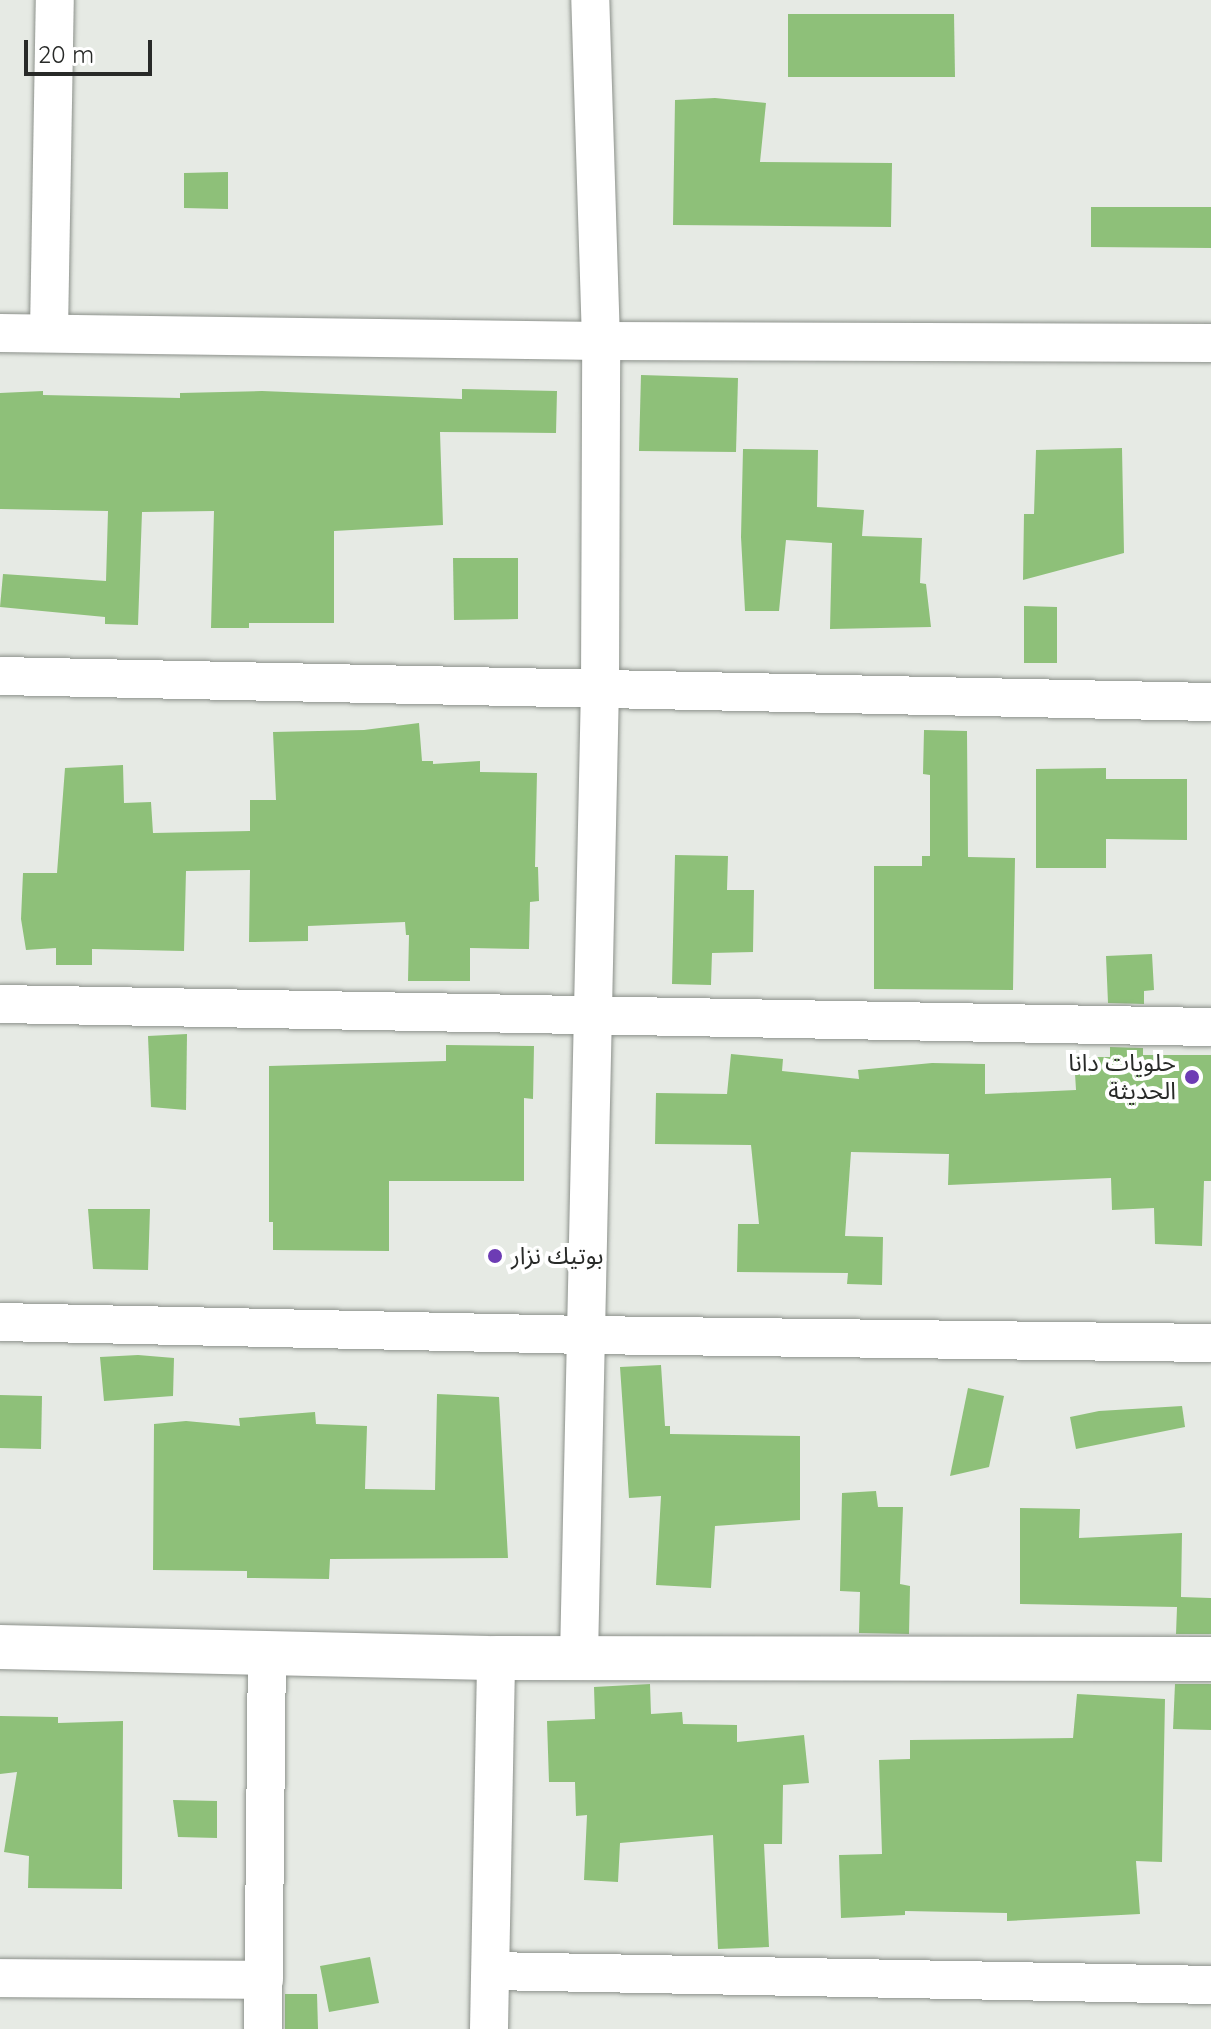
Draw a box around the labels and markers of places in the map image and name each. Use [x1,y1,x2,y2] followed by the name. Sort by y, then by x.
[1068,1049,1176,1105] place label: حلويات دانا الحديثة
[1183,1068,1201,1086] marker: حلويات دانا الحديثة
[511,1242,603,1270] place label: بوتيك نزار
[486,1247,504,1265] marker: بوتيك نزار

